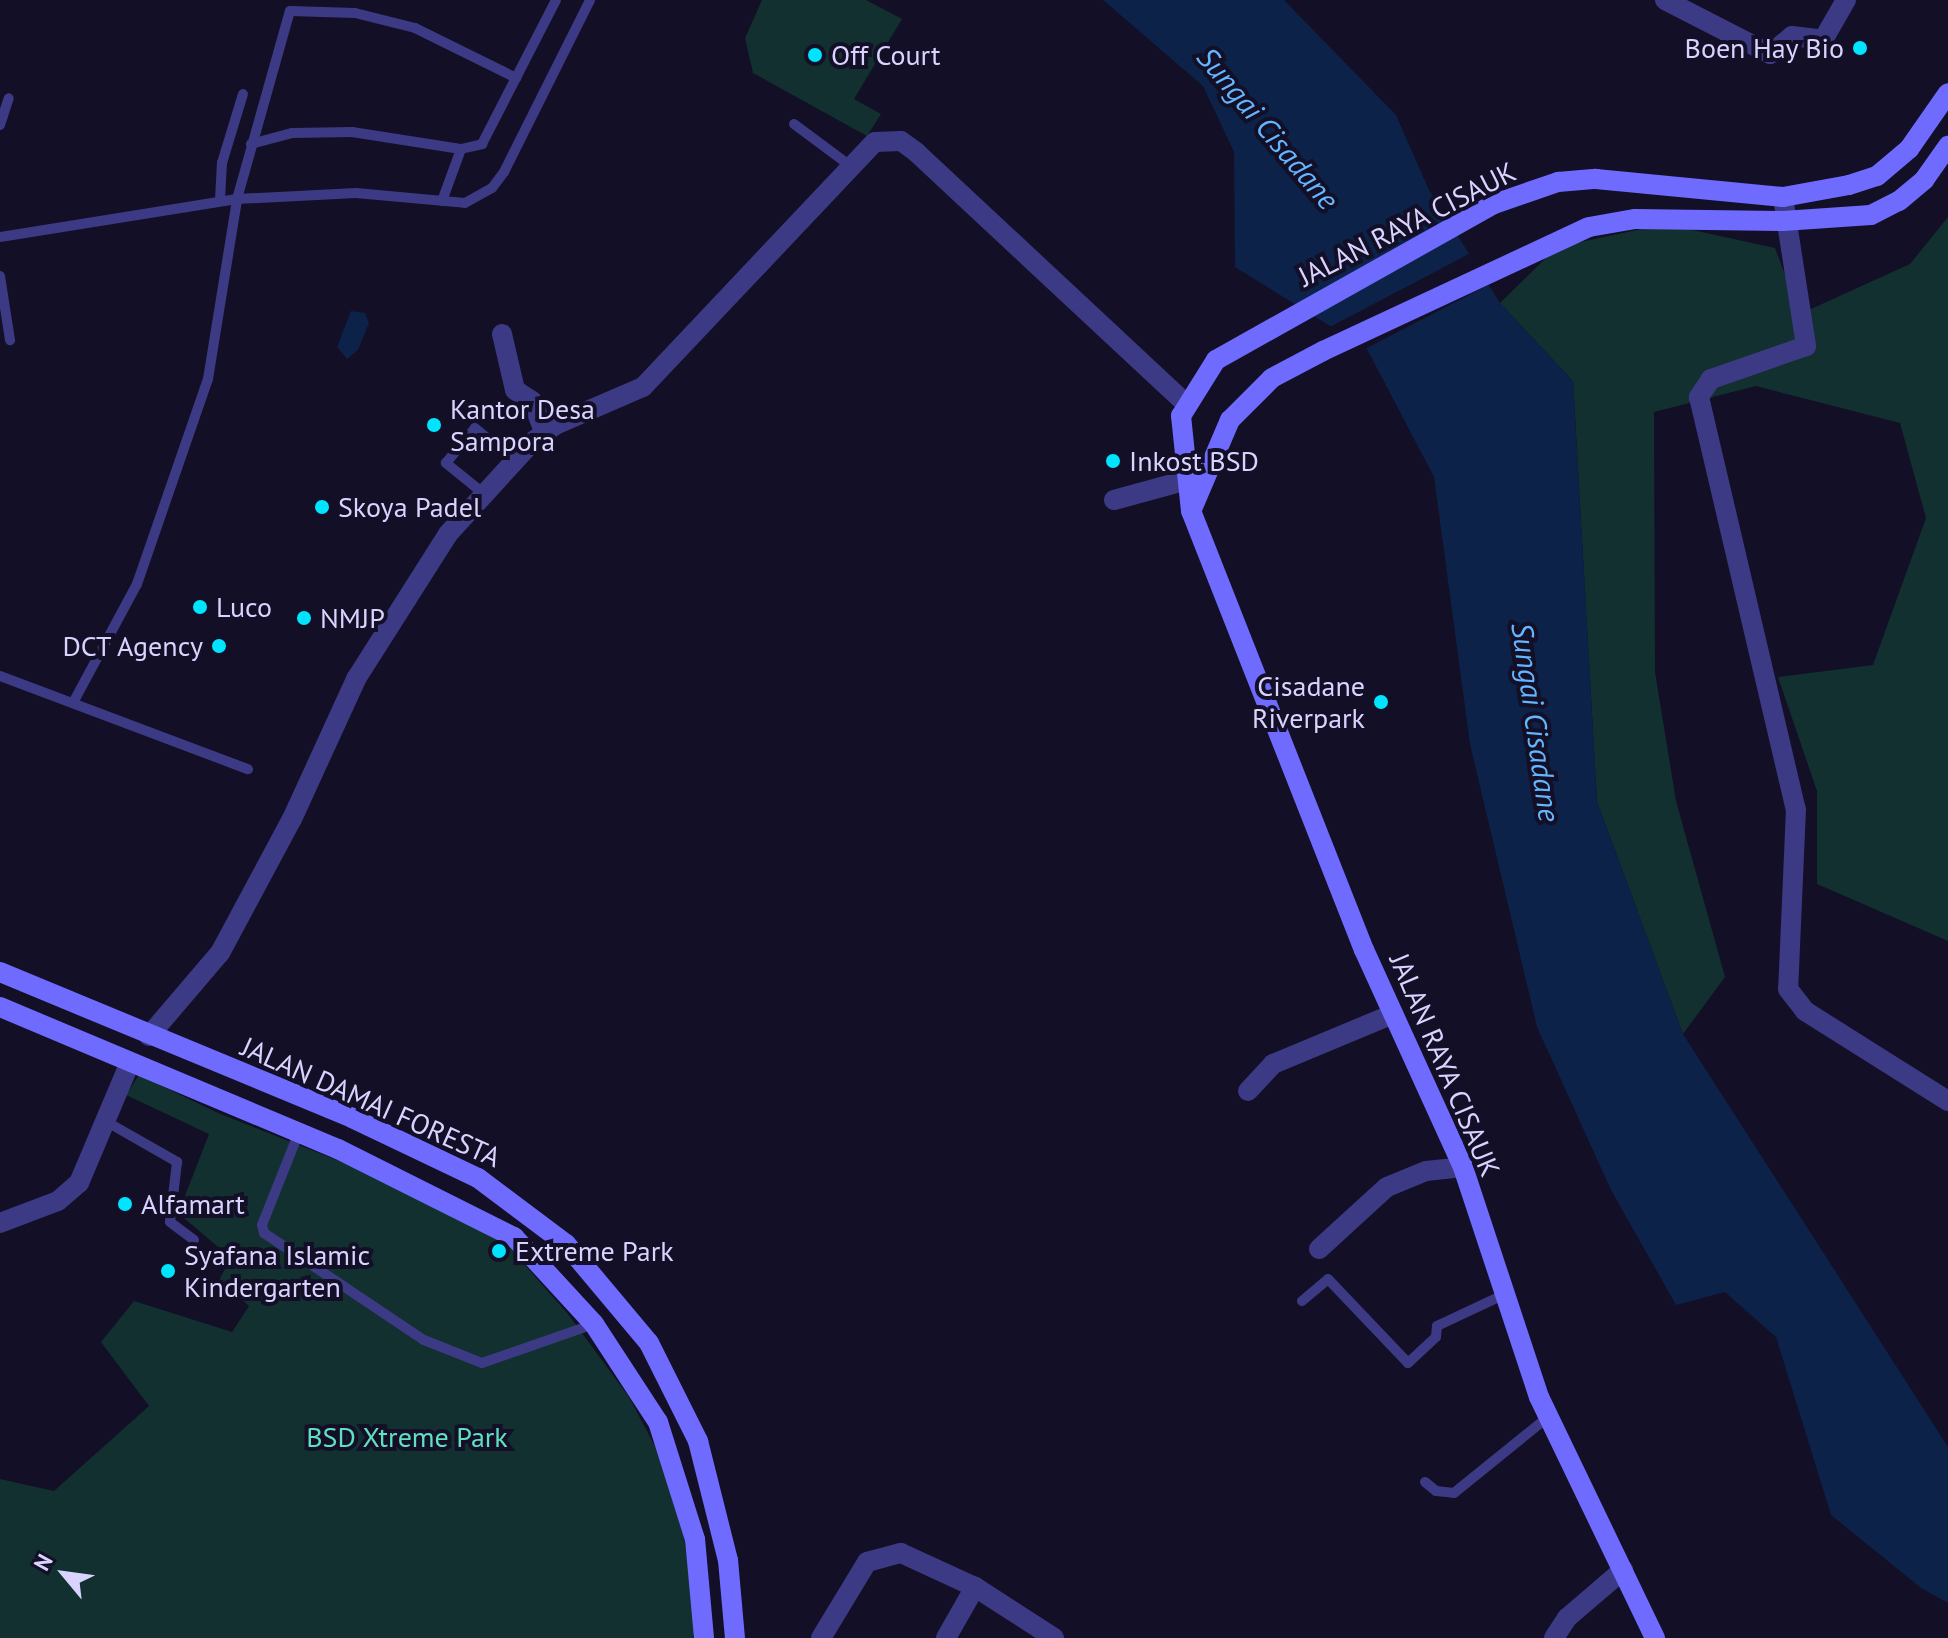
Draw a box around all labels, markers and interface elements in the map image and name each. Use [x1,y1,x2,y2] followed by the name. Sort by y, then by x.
[1684,31,1844,65] place label: Boen Hay Bio
[831,38,940,72] place label: Off Court
[1190,39,1346,217] water label: Sungai Cisadane
[1851,39,1869,57] marker: Boen Hay Bio
[806,46,824,64] marker: Off Court
[1292,154,1522,294] street label: JALAN RAYA CISAUK
[450,392,595,458] place label: Kantor Desa Sampora
[425,416,443,434] marker: Kantor Desa Sampora
[1129,444,1259,478] place label: Inkost BSD
[1104,452,1122,470] marker: Inkost BSD
[338,490,481,524] place label: Skoya Padel
[313,498,331,516] marker: Skoya Padel
[216,590,272,624] place label: Luco
[191,598,209,616] marker: Luco
[320,601,385,635] place label: NMJP
[295,609,313,627] marker: NMJP
[1504,620,1568,824] water label: Sungai Cisadane
[61,629,203,663] place label: DCT Agency
[210,637,228,655] marker: DCT Agency
[1252,669,1365,735] place label: Cisadane Riverpark
[1372,693,1390,711] marker: Cisadane Riverpark
[1383,948,1507,1182] street label: JALAN RAYA CISAUK
[236,1030,506,1174] street label: JALAN DAMAI FORESTA
[141,1187,245,1221] place label: Alfamart
[116,1195,134,1213] marker: Alfamart
[515,1234,674,1268] place label: Extreme Park
[184,1238,370,1304] place label: Syafana Islamic Kindergarten
[490,1242,508,1260] marker: Extreme Park
[159,1262,177,1280] marker: Syafana Islamic Kindergarten
[306,1420,508,1454] park label: BSD Xtreme Park
[24,1534,104,1614] north arrow
[27,1549,59,1575] text: N

